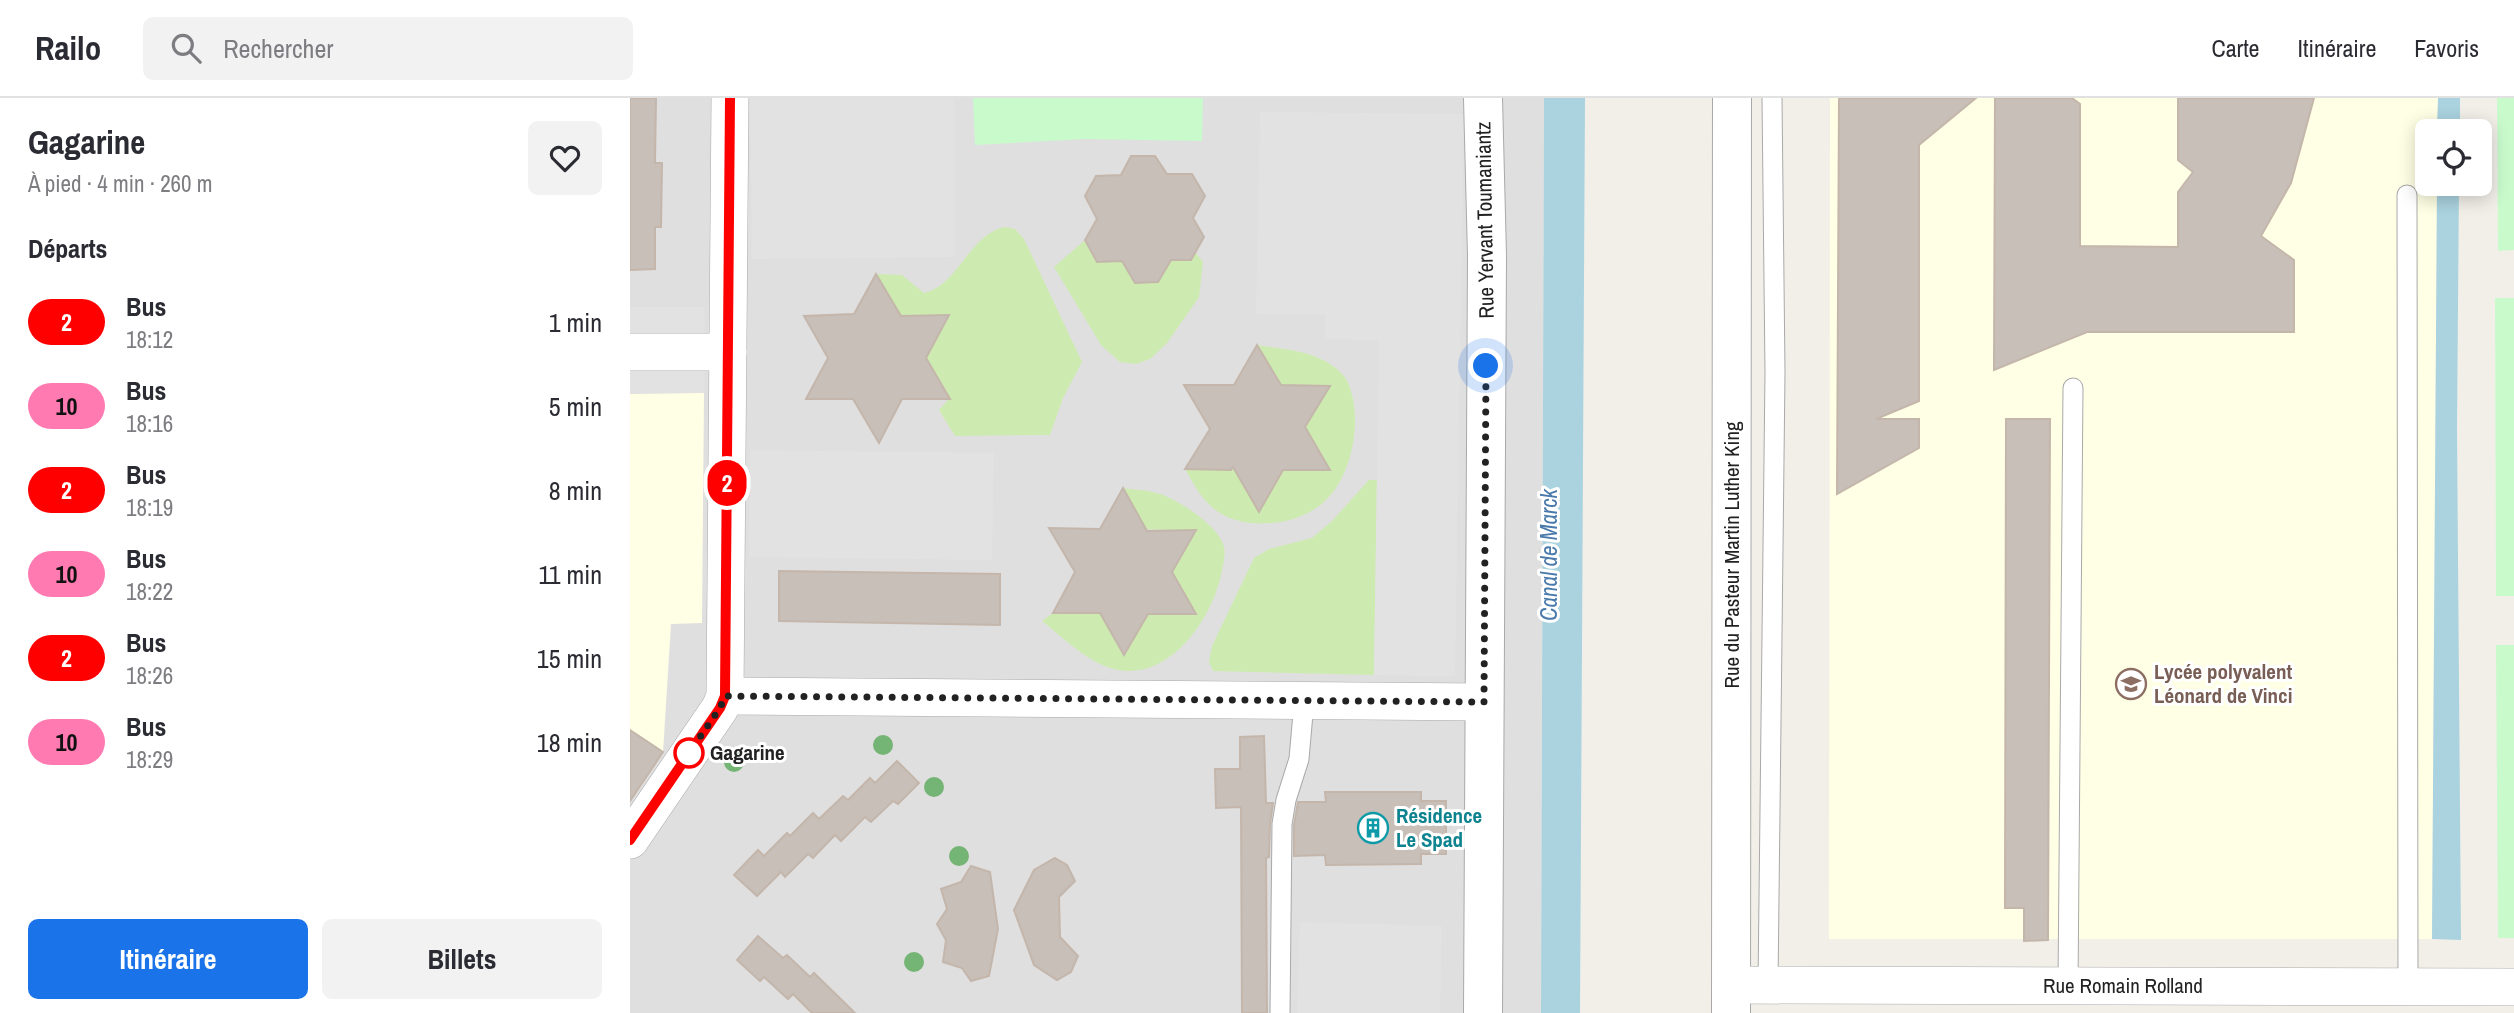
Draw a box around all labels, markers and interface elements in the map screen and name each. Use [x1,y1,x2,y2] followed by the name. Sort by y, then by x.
[143,17,633,80] search box
[35,26,101,70] text: Railo
[167,29,205,67] icon: search
[223,31,333,66] text: Rechercher
[2211,32,2260,64] text: Carte
[2298,32,2376,64] text: Itinéraire
[2414,32,2479,64] text: Favoris
[2415,119,2492,196] map controls
[2415,119,2492,196] button: locate
[28,120,145,164] text: Gagarine
[528,121,602,195] button: heart
[1468,121,1501,319] street label: Rue Yervant Toumaniantz
[28,168,213,199] text: À pied · 4 min · 260 m
[28,231,107,266] text: Départs
[126,289,166,324] text: Bus
[549,305,602,340] text: 1 min
[61,306,72,338] text: 2
[126,324,173,355] text: 18:12
[1468,348,1503,383] your location
[126,373,166,408] text: Bus
[549,389,602,424] text: 5 min
[56,390,77,422] text: 10
[126,408,173,439] text: 18:16
[1717,421,1746,689] street label: Rue du Pasteur Martin Luther King
[126,457,166,492] text: Bus
[704,460,750,506] line badge: 2
[722,467,732,499] text: 2
[549,473,602,508] text: 8 min
[61,474,72,506] text: 2
[1533,487,1564,621] water label: Canal de Marck
[126,492,173,523] text: 18:19
[126,541,166,576] text: Bus
[538,557,602,592] text: 11 min
[56,558,77,590] text: 10
[126,576,173,607] text: 18:22
[126,625,166,660] text: Bus
[537,641,602,676] text: 15 min
[61,642,72,674] text: 2
[2154,657,2292,710] place label: Lycée polyvalent Léonard de Vinci
[126,660,173,691] text: 18:26
[2114,667,2148,701] school or university icon: Lycée polyvalent Léonard de Vinci
[126,709,166,744] text: Bus
[537,725,602,760] text: 18 min
[56,726,77,758] text: 10
[674,738,704,768] marker: Gagarine
[710,738,785,767] place label: Gagarine
[126,744,173,775] text: 18:29
[1396,801,1482,854] place label: Résidence Le Spad
[1356,811,1390,845] building icon: Résidence Le Spad
[28,919,308,999] button: Itinéraire
[322,919,602,999] button: Billets
[2043,971,2203,1000] street label: Rue Romain Rolland

